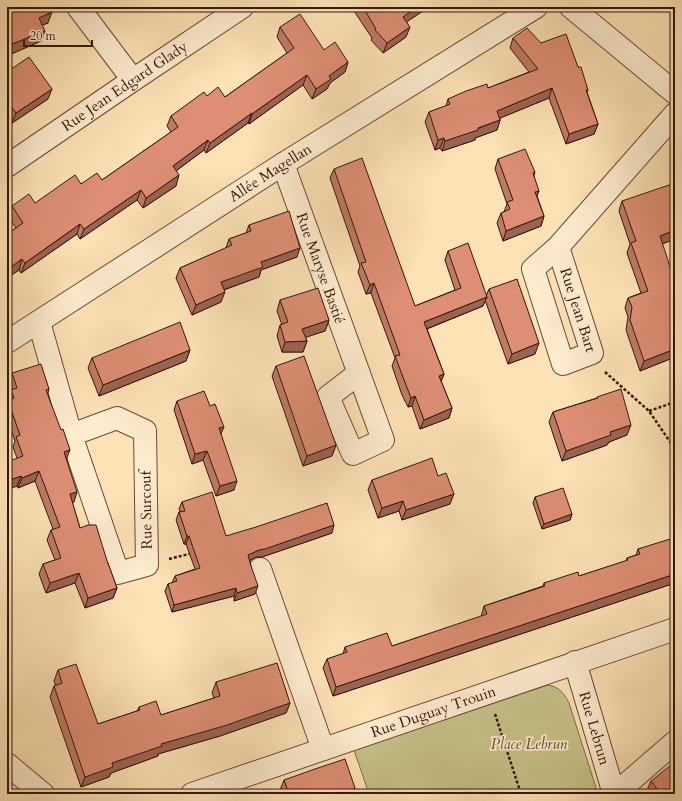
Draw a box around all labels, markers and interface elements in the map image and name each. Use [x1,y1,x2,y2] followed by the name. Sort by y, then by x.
[24,22,92,48] scale bar
[30,28,57,44] text: 20 m
[57,36,191,136] street label: Rue Jean Edgard Glady
[225,138,316,206] street label: Allée Magellan
[291,210,350,327] street label: Rue Maryse Bastié
[555,265,601,355] street label: Rue Jean Bart
[135,468,157,549] street label: Rue Surcouf
[368,681,499,742] street label: Rue Duguay Trouin
[574,689,615,768] street label: Rue Lebrun
[491,734,568,754] park label: Place Lebrun

